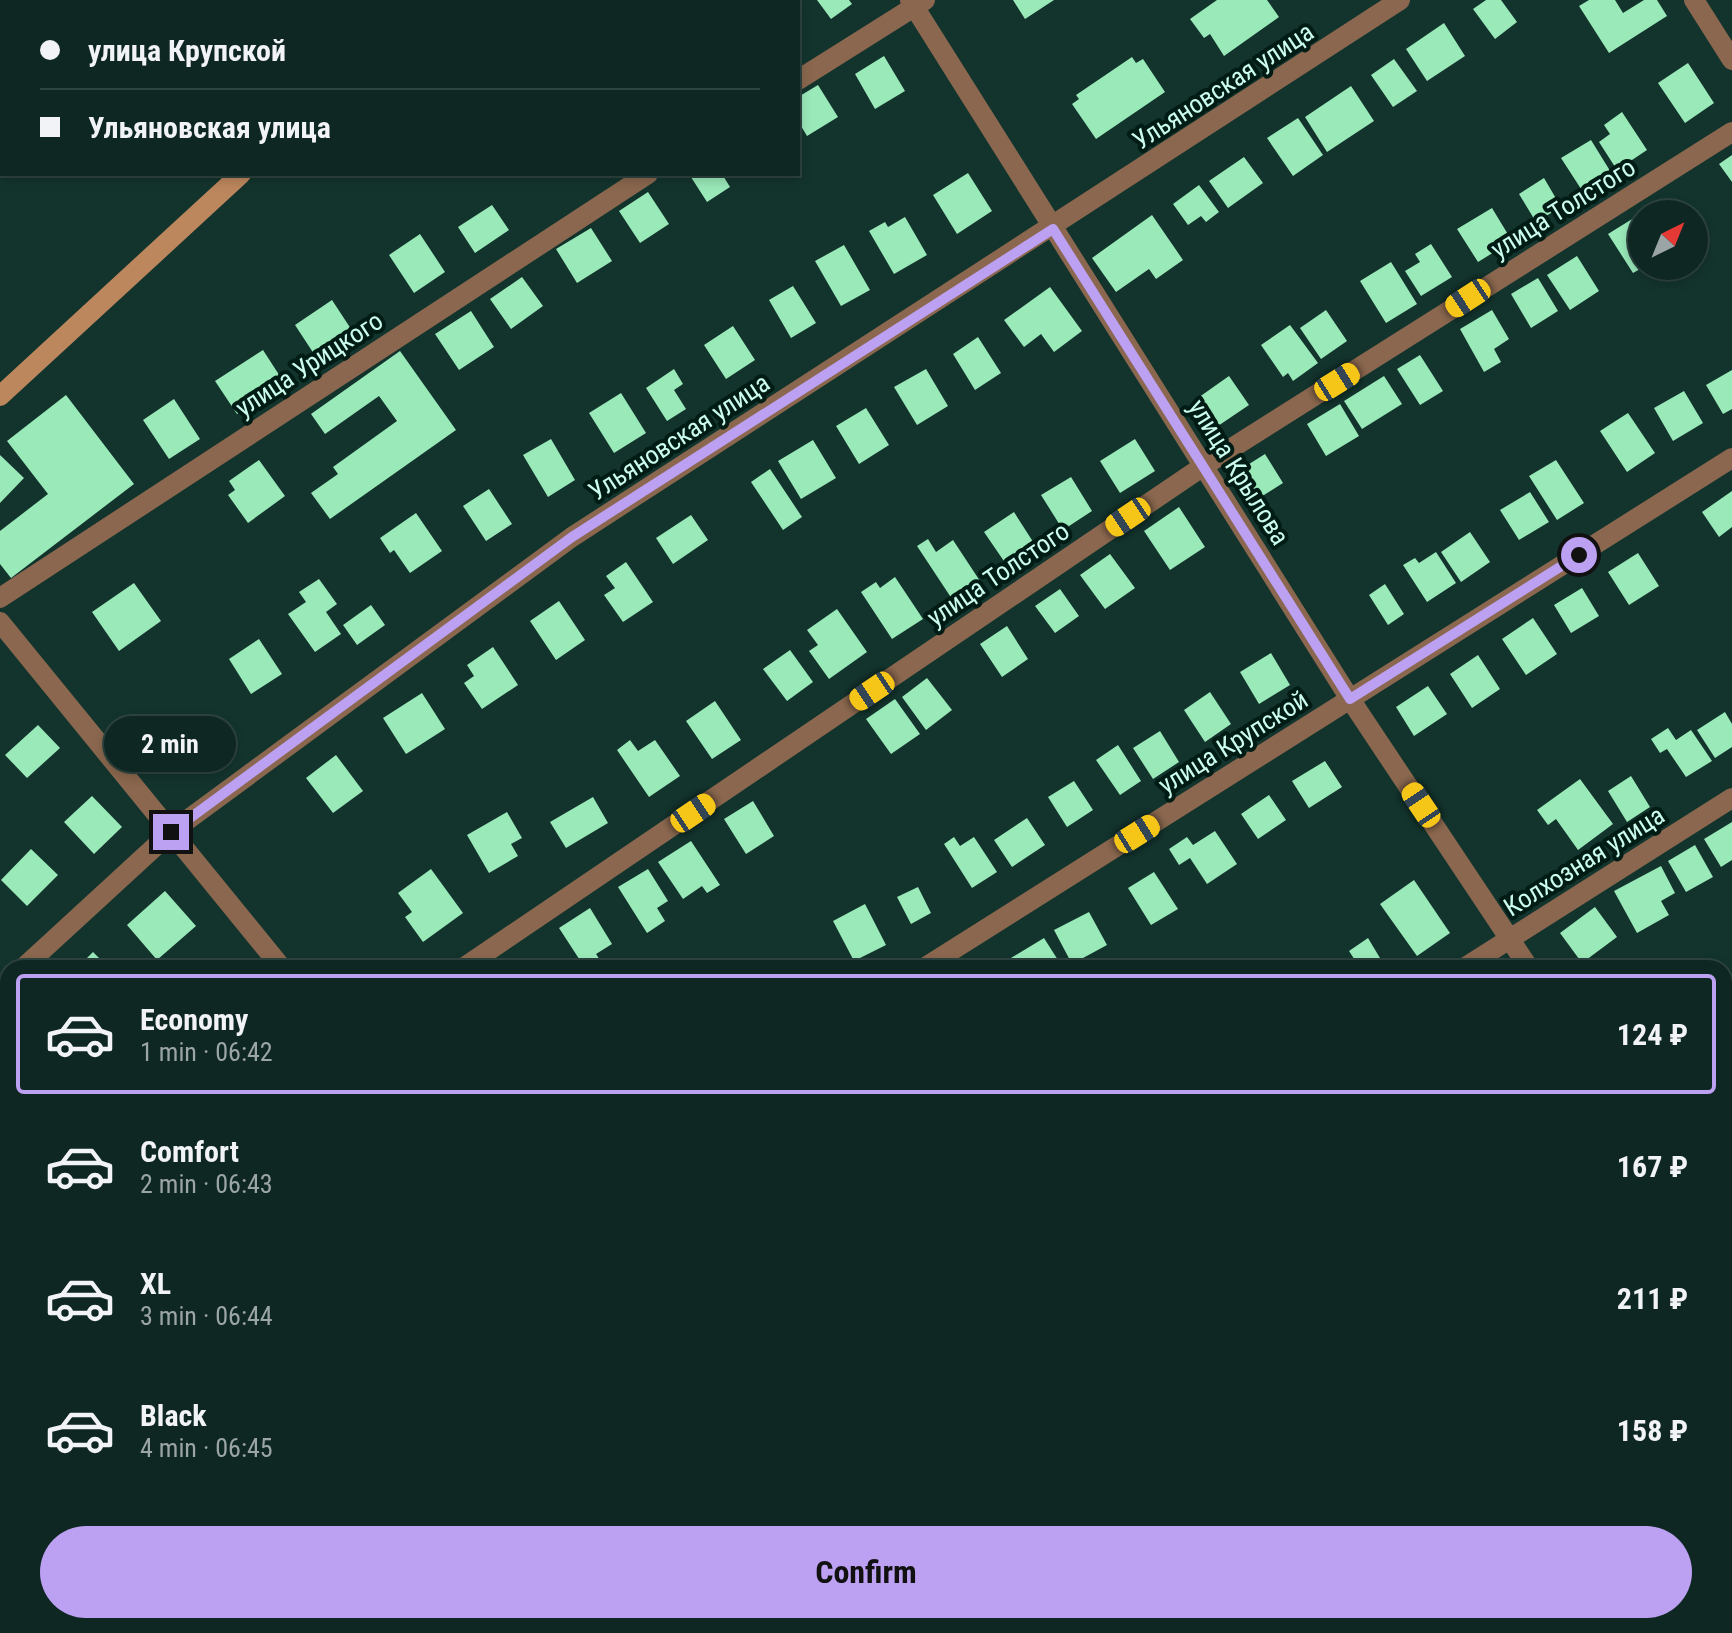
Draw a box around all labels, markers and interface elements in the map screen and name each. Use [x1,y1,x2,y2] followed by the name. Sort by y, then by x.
[1127,16,1319,156] street label: Ульяновская улица
[88,33,286,68] text: улица Крупской
[88,110,331,145] text: Ульяновская улица
[1485,152,1641,264] street label: улица Толстого
[1628,200,1708,280] north arrow
[1628,200,1708,280] map controls
[1441,275,1495,321] car
[230,305,388,423] street label: улица Урицкого
[1310,359,1364,405] car
[583,367,775,507] street label: Ульяновская улица
[1182,394,1296,550] street label: улица Крылова
[1101,494,1155,540] car
[921,515,1075,633] street label: улица Толстого
[1561,537,1597,573] route start
[845,668,899,714] car
[1153,684,1313,800] street label: улица Крупской
[105,716,237,772] callout: 2 min
[141,729,199,759] text: 2 min
[1398,778,1444,832] car
[666,790,720,836] car
[1498,800,1670,922] street label: Колхозная улица
[1110,811,1164,857] car
[153,814,189,850] route end
[44,998,116,1070] icon: car
[140,1002,248,1037] text: Economy
[1617,1017,1688,1052] text: 124 ₽
[140,1037,273,1067] text: 1 min · 06:42
[44,1130,116,1202] icon: car
[140,1134,239,1169] text: Comfort
[1617,1149,1688,1184] text: 167 ₽
[140,1169,273,1199] text: 2 min · 06:43
[44,1262,116,1334] icon: car
[140,1266,171,1301] text: XL
[1617,1281,1688,1316] text: 211 ₽
[140,1301,273,1331] text: 3 min · 06:44
[44,1394,116,1466] icon: car
[140,1398,207,1433] text: Black
[1617,1413,1688,1448] text: 158 ₽
[140,1433,273,1463] text: 4 min · 06:45
[40,1526,1692,1618] button: Confirm

